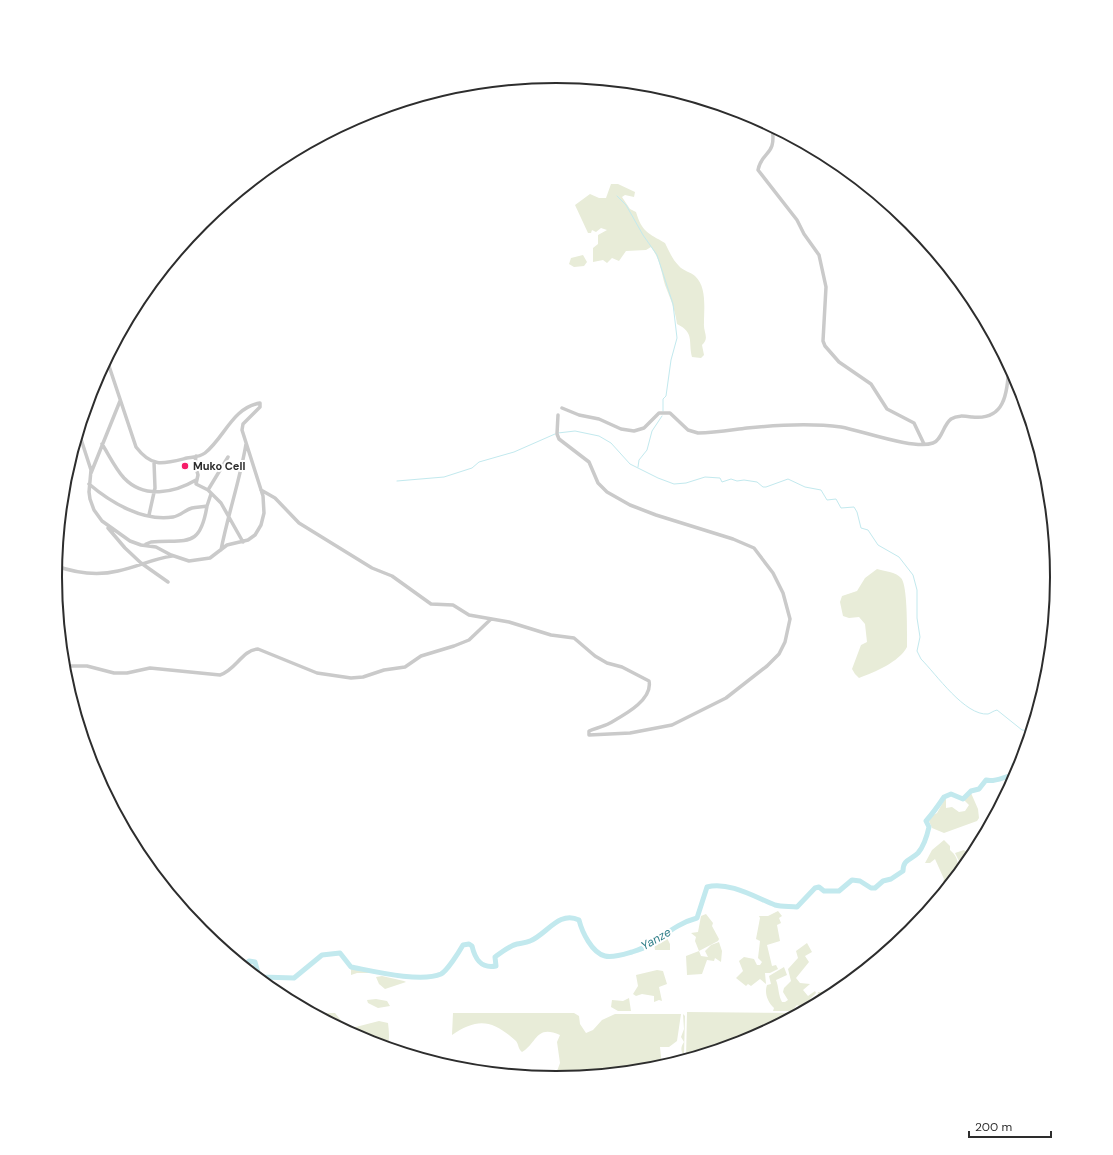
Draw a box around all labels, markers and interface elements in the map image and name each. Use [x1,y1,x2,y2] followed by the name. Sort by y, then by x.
[193,459,245,473] place label: Muko Cell
[180,461,190,471] marker: Muko Cell
[638,924,674,954] water label: Yanze
[969,1113,1051,1139] scale bar
[975,1119,1012,1135] text: 200 m

